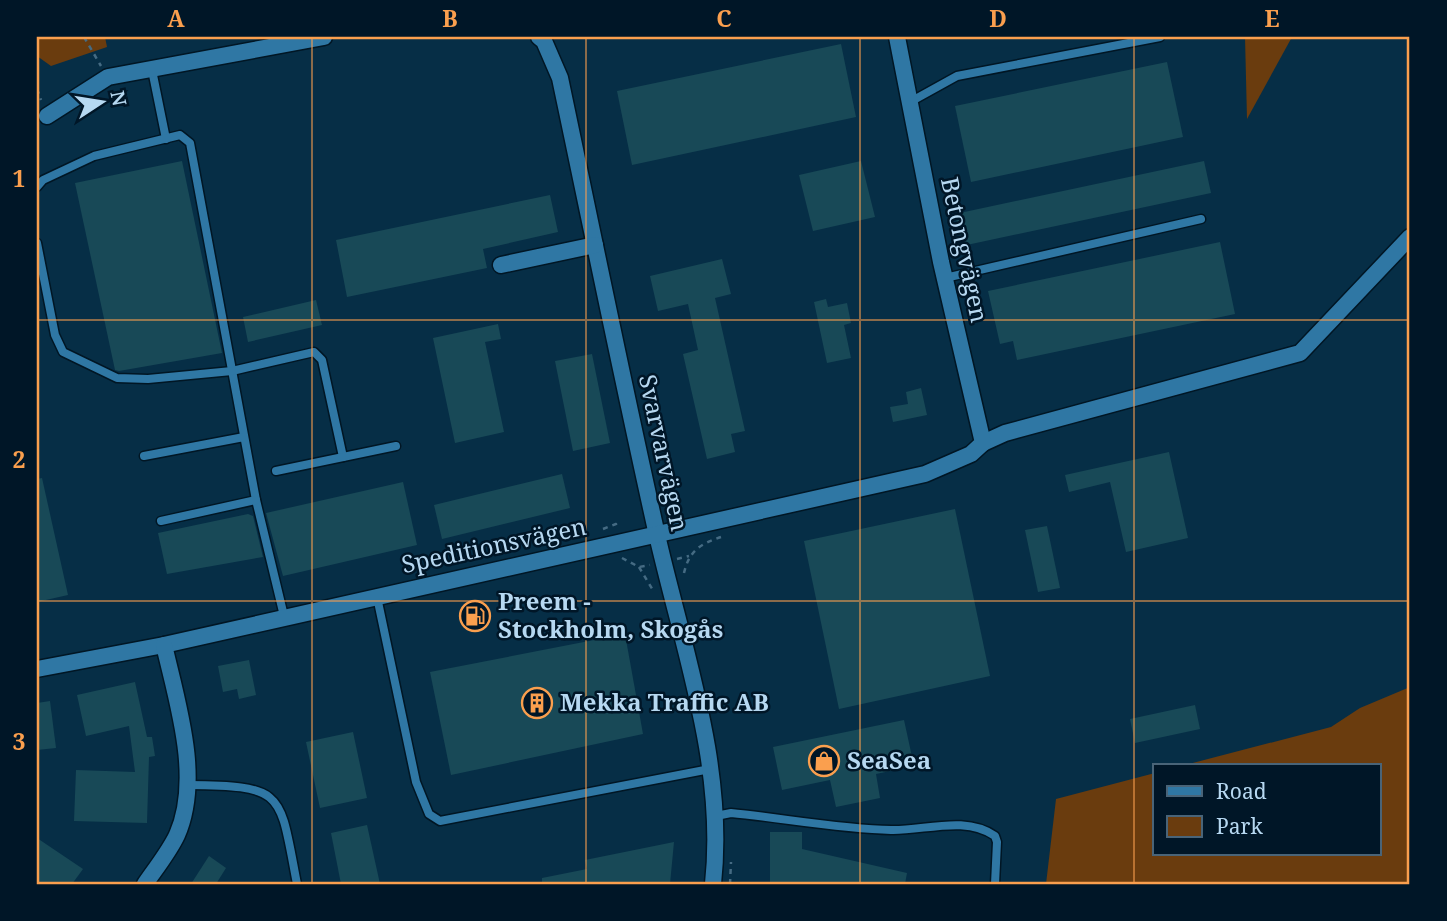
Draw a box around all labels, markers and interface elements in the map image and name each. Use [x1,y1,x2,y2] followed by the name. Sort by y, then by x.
[167,2,185,34] text: A
[442,2,458,34] text: B
[716,2,732,34] text: C
[989,2,1007,34] text: D
[1264,2,1280,34] text: E
[66,66,136,136] north arrow
[104,88,133,109] text: N
[13,162,26,194] text: 1
[934,174,997,325] street label: Betongvägen
[632,371,697,534] street label: Svarvarvägen
[13,443,26,475] text: 2
[398,509,589,580] street label: Speditionsvägen
[498,584,723,645] place label: Preem - Stockholm, Skogås
[458,599,492,633] fuel station icon: Preem - Stockholm, Skogås
[560,685,769,718] place label: Mekka Traffic AB
[520,686,554,720] building icon: Mekka Traffic AB
[13,725,26,757] text: 3
[847,743,931,776] place label: SeaSea
[807,744,841,778] shop icon: SeaSea
[1153,764,1380,855] legend
[1216,777,1267,805] text: Road
[1216,812,1263,840] text: Park

